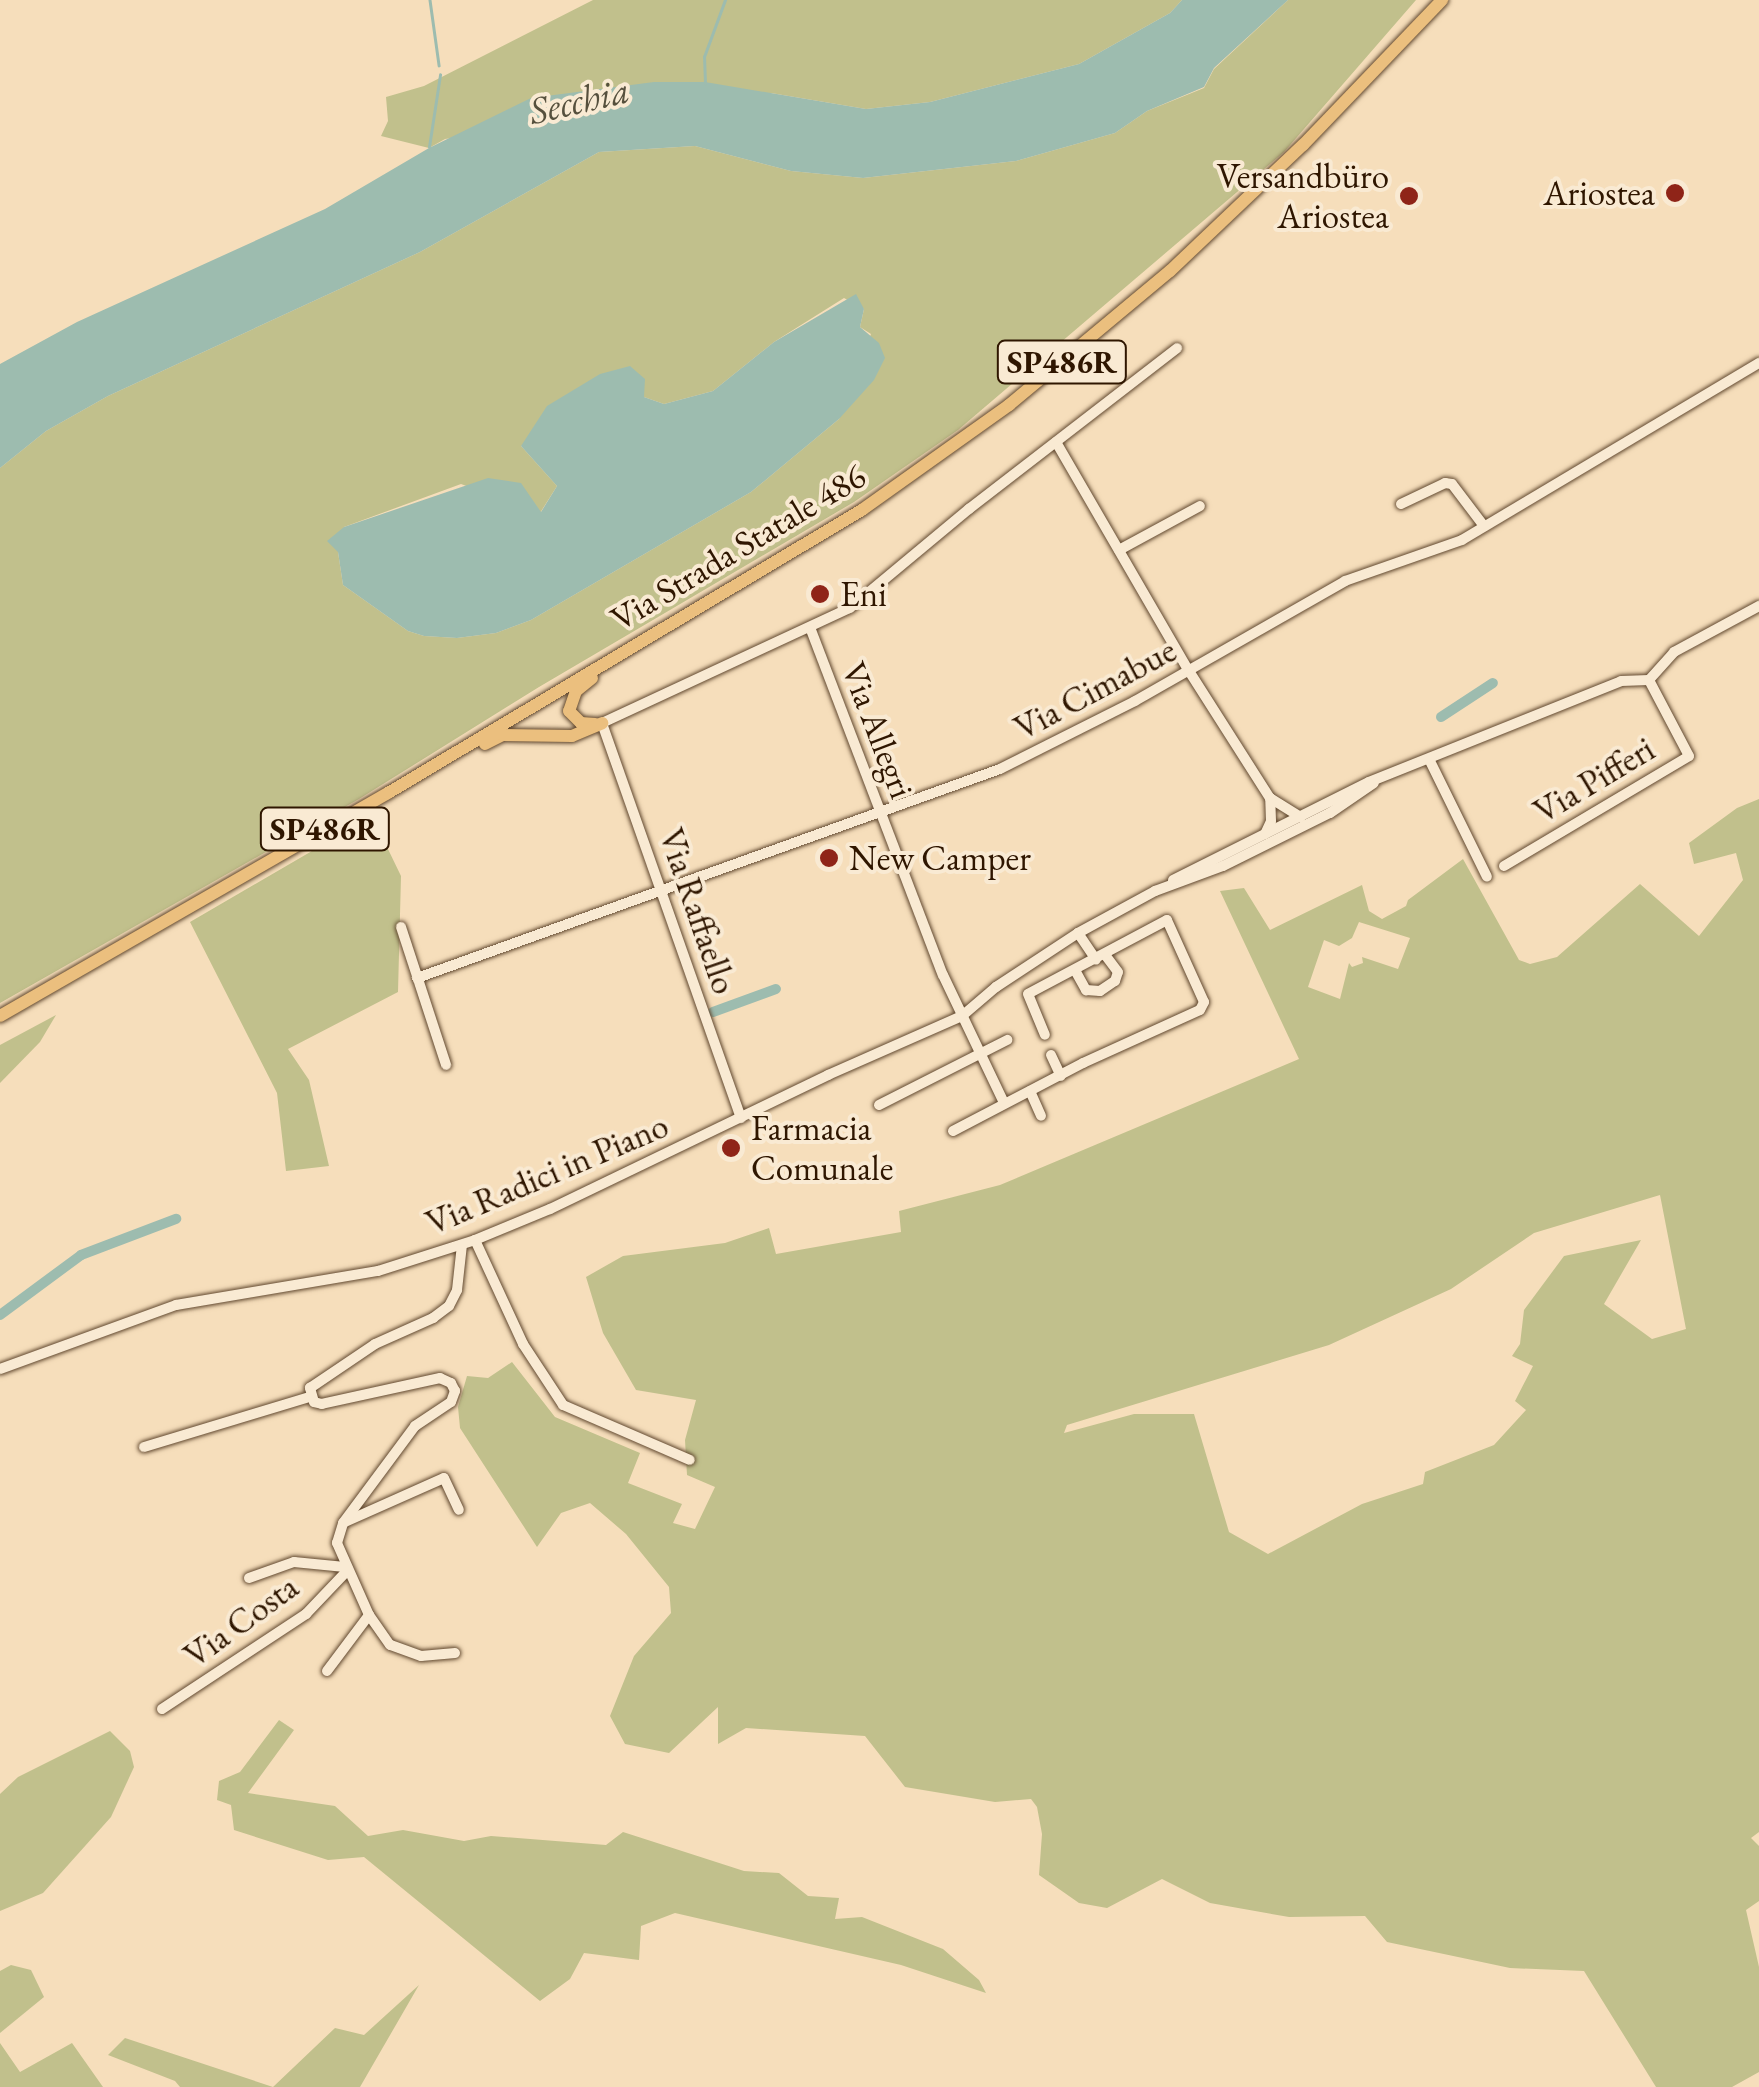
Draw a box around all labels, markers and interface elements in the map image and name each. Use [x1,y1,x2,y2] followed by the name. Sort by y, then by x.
[524,66,634,134] water label: Secchia
[1217,155,1389,237] place label: Versandbüro Ariostea
[1543,172,1655,214] place label: Ariostea
[1664,182,1686,204] marker: Ariostea
[1398,185,1420,207] marker: Versandbüro Ariostea
[994,335,1130,389] road number: SP486R
[603,454,873,640] street label: Via Strada Statale 486
[840,573,887,615] place label: Eni
[809,583,831,605] marker: Eni
[1007,629,1183,749] street label: Via Cimabue
[833,656,923,804] street label: Via Allegri
[1526,728,1662,832] street label: Via Pifferi
[258,802,392,856] road number: SP486R
[650,823,746,999] street label: Via Raffaello
[849,837,1031,879] place label: New Camper
[818,847,840,869] marker: New Camper
[420,1104,674,1244] street label: Via Radici in Piano
[751,1107,893,1189] place label: Farmacia Comunale
[720,1137,742,1159] marker: Farmacia Comunale
[176,1566,306,1676] street label: Via Costa

